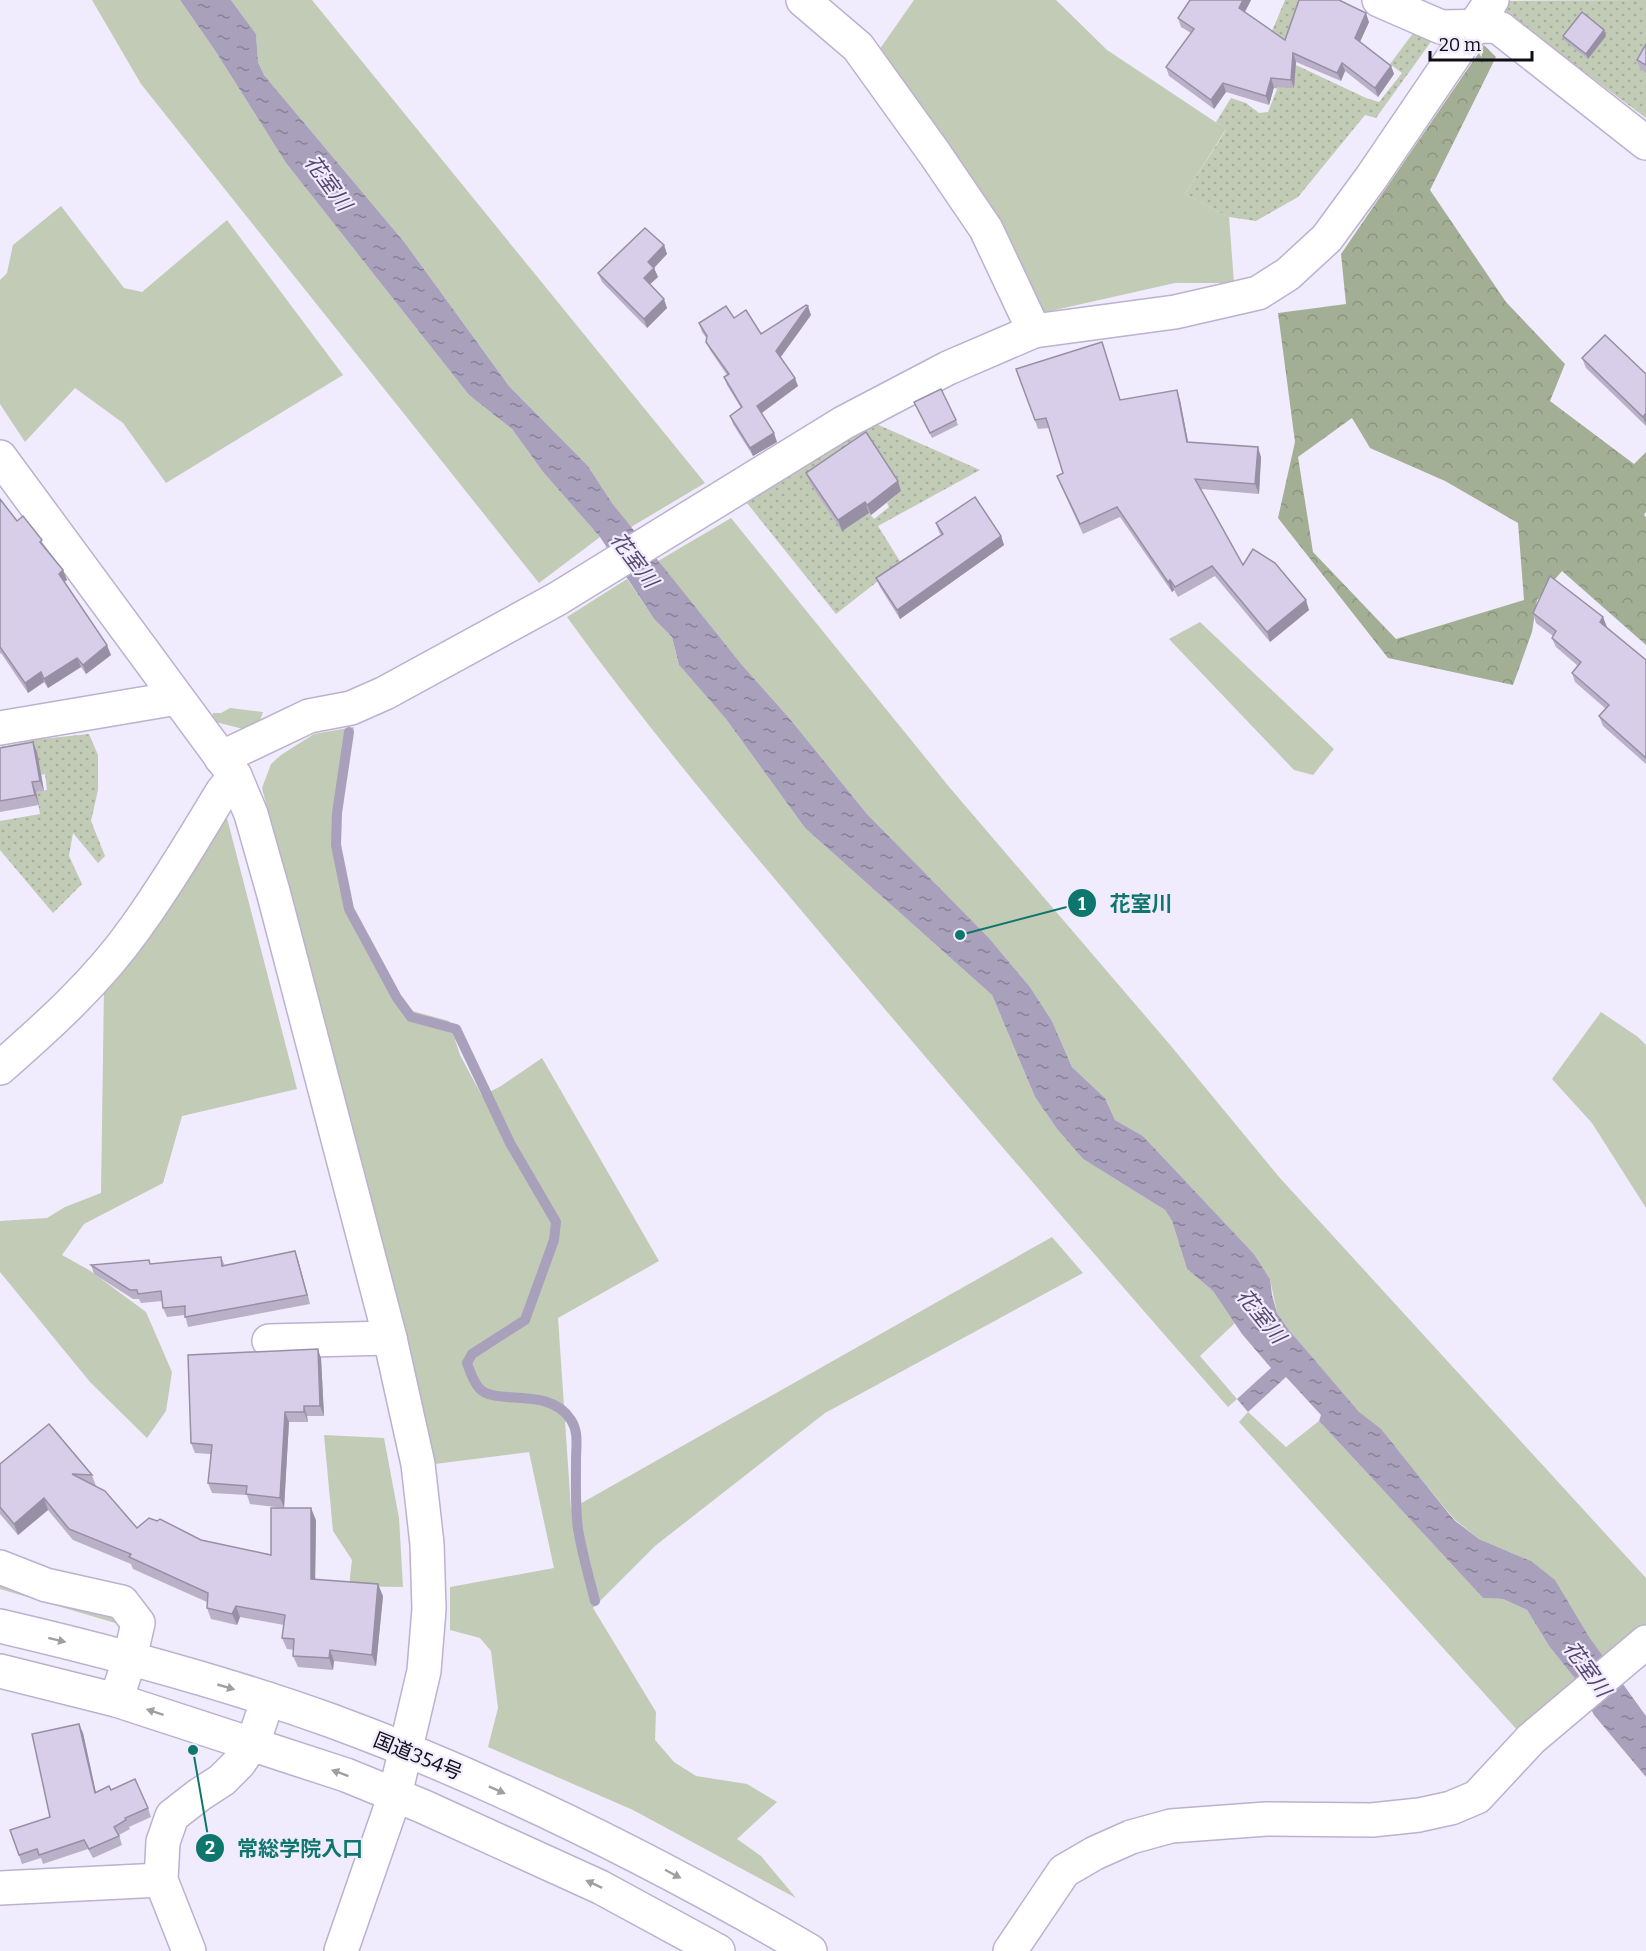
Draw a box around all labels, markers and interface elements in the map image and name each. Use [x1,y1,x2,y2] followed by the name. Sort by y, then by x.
[1430,24,1532,62] scale bar
[1439,34,1481,56] text: 20 m
[299,150,358,218] water label: 花室川
[605,527,665,595] water label: 花室川
[1067,884,1184,923] callout: 花室川
[1110,891,1173,917] text: 花室川
[1078,893,1086,915] text: 1
[1231,1283,1292,1350] water label: 花室川
[48,1636,66,1645] one-way arrow
[1558,1636,1617,1704] water label: 花室川
[217,1683,235,1692] one-way arrow
[146,1707,164,1716] one-way arrow
[370,1727,466,1785] street label: 国道354号
[331,1768,349,1778] one-way arrow
[489,1785,507,1795] one-way arrow
[195,1829,375,1868] callout: 常総学院入口
[237,1836,363,1862] text: 常総学院入口
[205,1837,215,1859] text: 2
[665,1869,682,1879] one-way arrow
[585,1880,602,1889] one-way arrow

